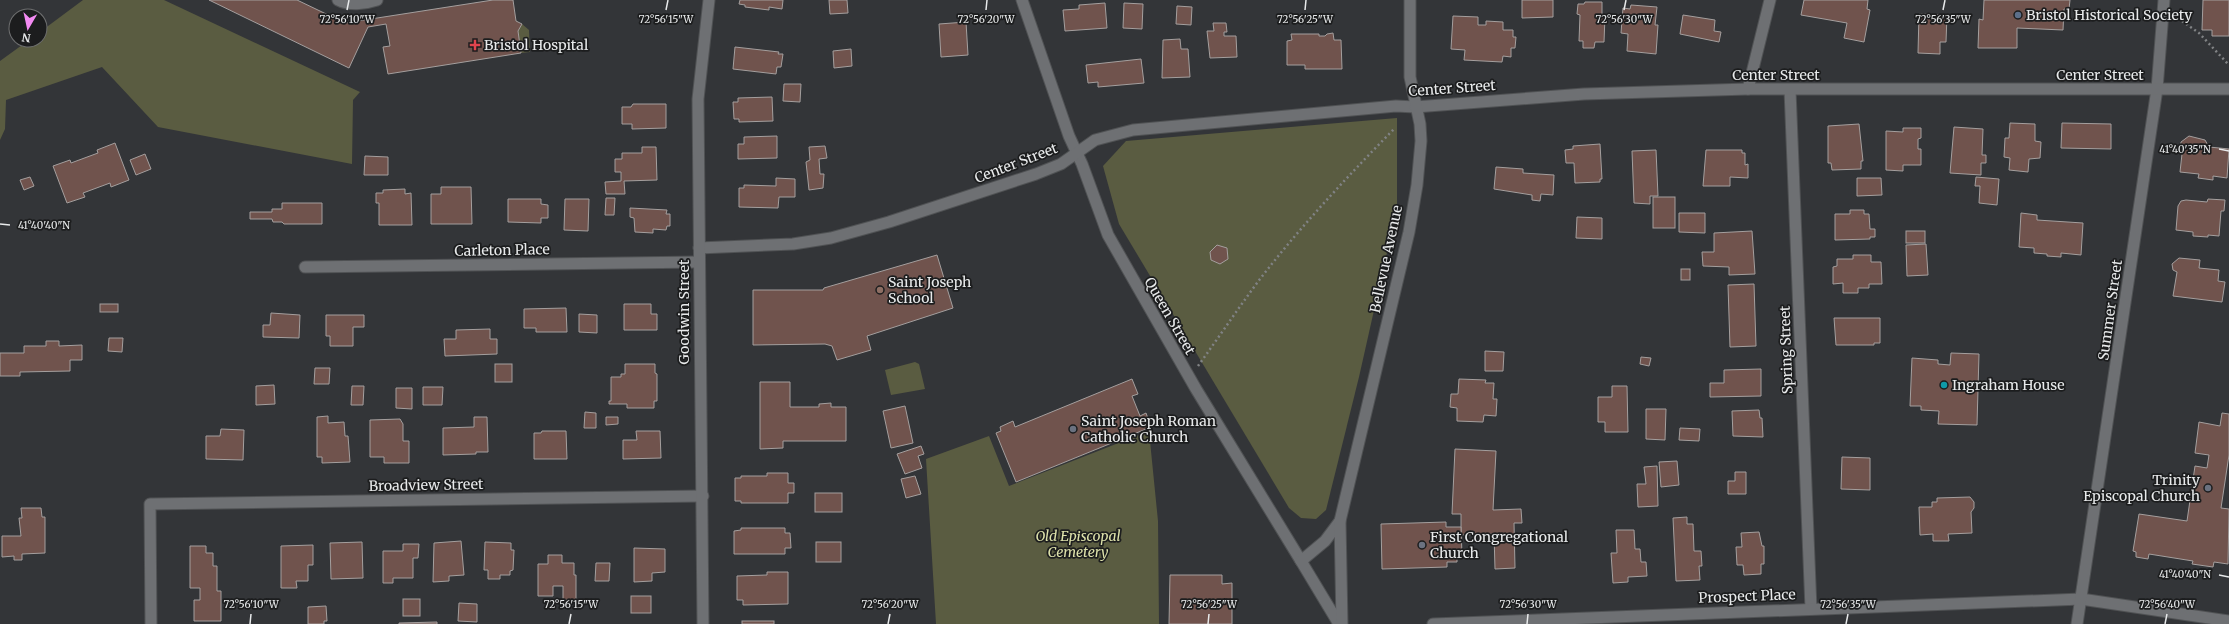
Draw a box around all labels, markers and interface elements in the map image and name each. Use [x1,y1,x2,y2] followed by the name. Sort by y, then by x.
[2026,6,2193,24] place label: Bristol Historical Society
[8,8,48,48] north arrow
[2013,10,2023,20] marker: Bristol Historical Society
[319,13,376,26] text: 72°56'10"W
[639,13,694,26] text: 72°56'15"W
[958,13,1015,26] text: 72°56'20"W
[1277,13,1334,26] text: 72°56'25"W
[1596,13,1653,26] text: 72°56'30"W
[1915,13,1972,26] text: 72°56'35"W
[21,30,32,45] text: N
[484,36,589,54] place label: Bristol Hospital
[469,39,481,51] marker: Bristol Hospital
[1732,66,1820,84] street label: Center Street
[2056,66,2144,84] street label: Center Street
[1408,76,1497,100] street label: Center Street
[972,139,1061,187] street label: Center Street
[2159,143,2211,156] text: 41°40'35"N
[1366,203,1406,315] street label: Bellevue Avenue
[18,219,70,232] text: 41°40'40"N
[454,240,550,260] street label: Carleton Place
[2094,258,2126,362] street label: Summer Street
[675,259,693,365] street label: Goodwin Street
[888,273,971,307] place label: Saint Joseph School
[1141,274,1200,358] street label: Queen Street
[875,285,885,295] marker: Saint Joseph School
[1775,305,1797,395] street label: Spring Street
[1952,376,2064,394] place label: Ingraham House
[1939,380,1949,390] marker: Ingraham House
[1081,412,1216,446] place label: Saint Joseph Roman Catholic Church
[1068,424,1078,434] marker: Saint Joseph Roman Catholic Church
[2083,471,2201,505] place label: Trinity Episcopal Church
[369,475,484,495] street label: Broadview Street
[2203,483,2213,493] marker: Trinity Episcopal Church
[1035,527,1121,561] park label: Old Episcopal Cemetery
[1430,528,1569,562] place label: First Congregational Church
[1417,540,1427,550] marker: First Congregational Church
[2159,568,2211,581] text: 41°40'40"N
[1698,585,1796,607] street label: Prospect Place
[223,598,280,611] text: 72°56'10"W
[544,598,599,611] text: 72°56'15"W
[862,598,919,611] text: 72°56'20"W
[1181,598,1238,611] text: 72°56'25"W
[1500,598,1557,611] text: 72°56'30"W
[1820,598,1877,611] text: 72°56'35"W
[2139,598,2196,611] text: 72°56'40"W

